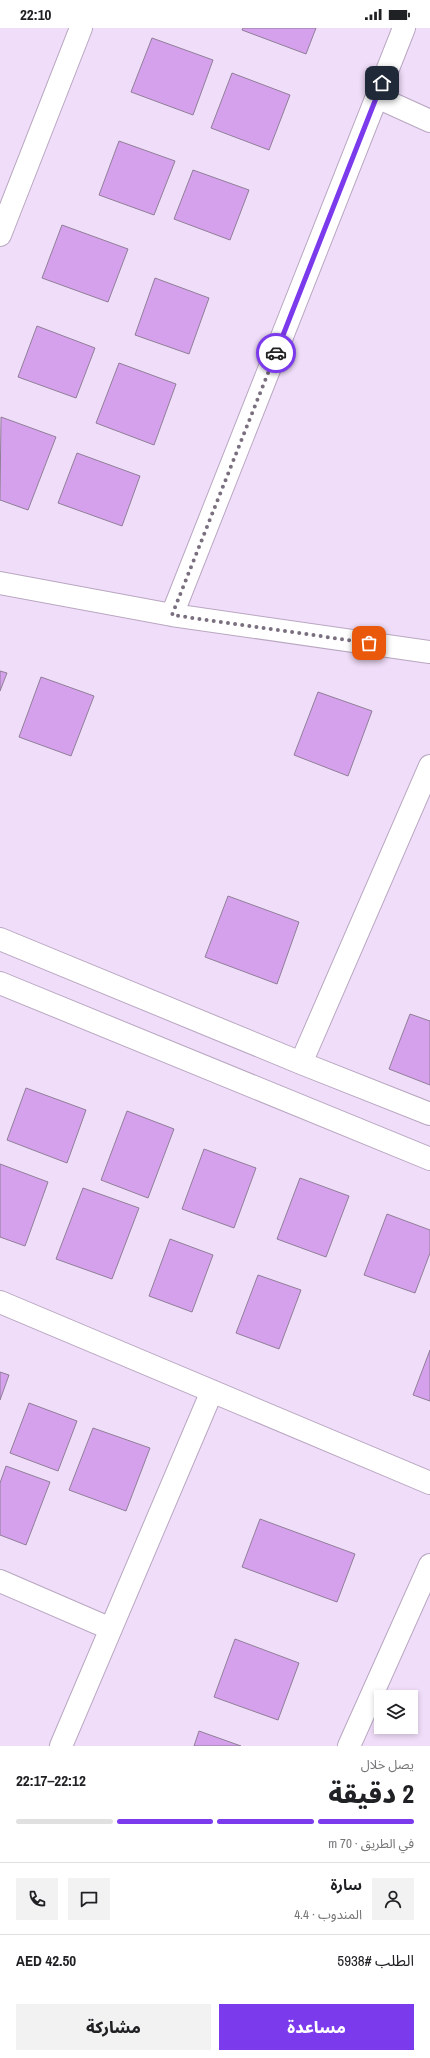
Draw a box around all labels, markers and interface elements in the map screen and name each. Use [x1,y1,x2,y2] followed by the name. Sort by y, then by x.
[20,4,51,25] text: 22:10
[365,66,399,100] pin
[371,72,393,94] icon: home
[256,333,296,373] courier
[265,342,287,364] icon: car
[352,626,386,660] pin
[358,632,380,654] icon: bag
[374,1690,418,1734] map controls
[374,1690,418,1734] button: layers
[361,1756,414,1773] text: يصل خلال
[16,1770,86,1791] text: 22:12–22:17
[328,1776,414,1811] text: 2 دقيقة
[328,1835,414,1852] text: في الطريق · 70 m
[330,1874,362,1895] text: سارة
[16,1878,58,1920] button: phone
[68,1878,110,1920] button: chat
[372,1878,414,1920] button: person
[294,1906,362,1923] text: المندوب · 4.4
[16,1950,76,1971] text: AED 42.50
[337,1950,414,1971] text: الطلب #5938
[16,2004,211,2050] button: مشاركة
[219,2004,414,2050] button: مساعدة

